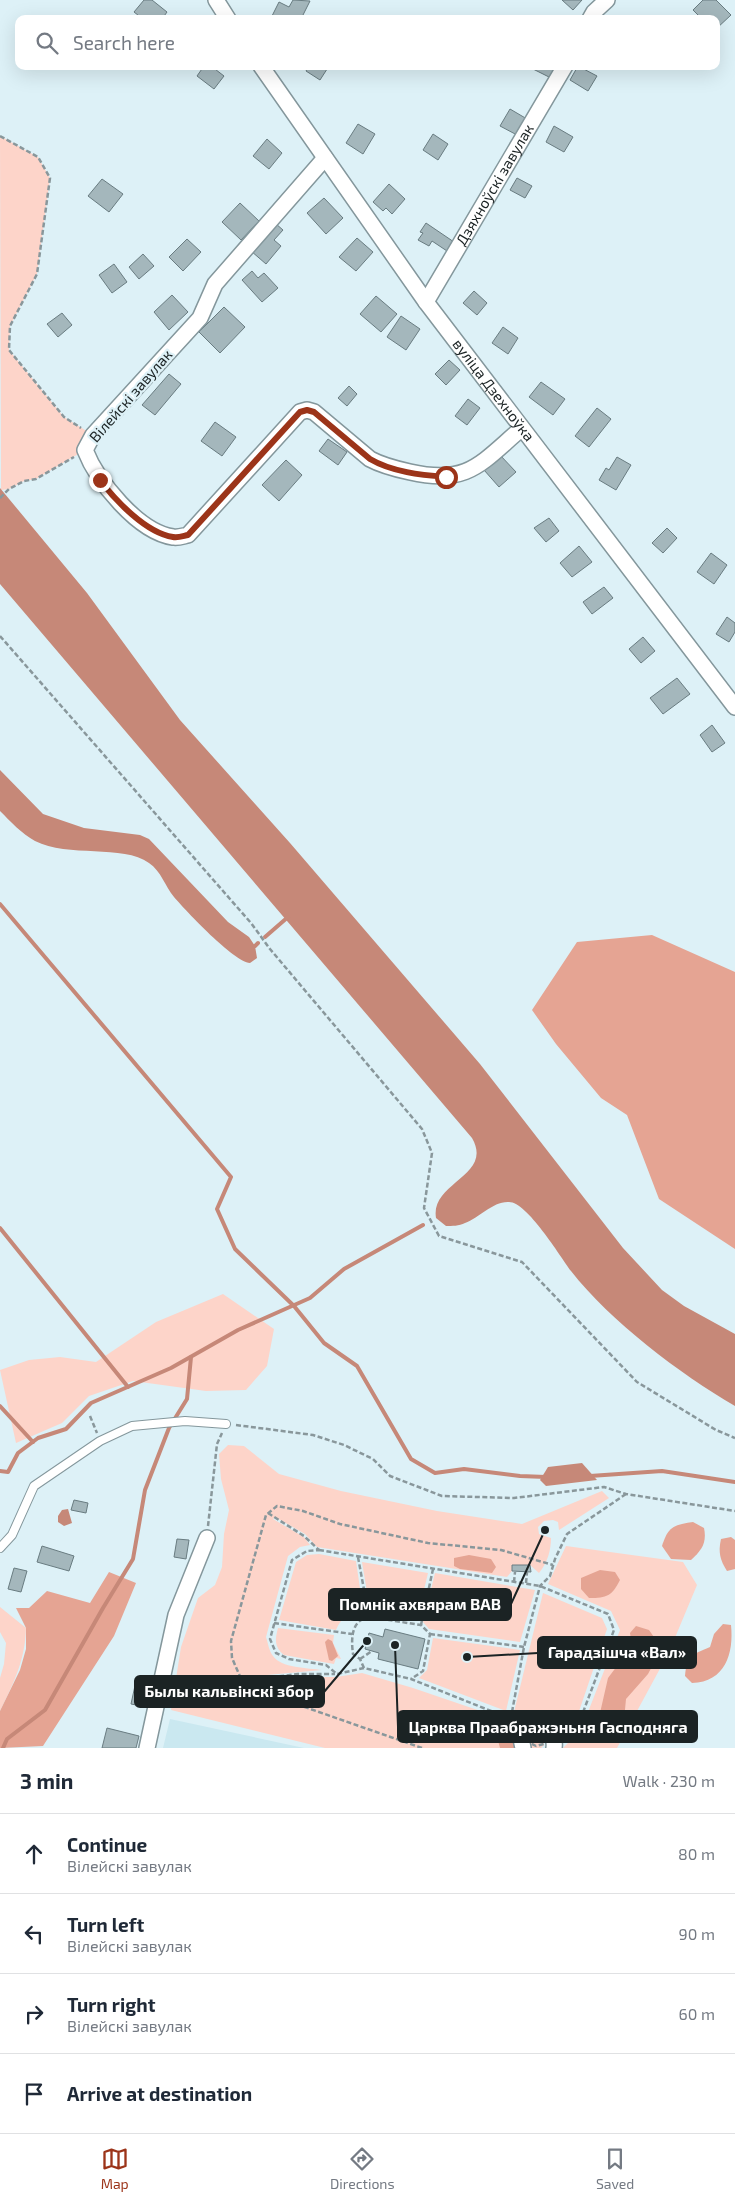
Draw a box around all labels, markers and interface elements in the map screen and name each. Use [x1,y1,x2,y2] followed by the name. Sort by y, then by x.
[15,15,720,70] search box
[33,29,61,57] icon: search
[73,31,175,54] text: Search here
[451,120,537,248] street label: Дзяхноўскі завулак
[449,335,539,444] street label: вуліца Дзехноўка
[85,345,176,446] street label: Вілейскі завулак
[435,466,458,489] route start
[89,469,112,492] route end
[329,1589,511,1620] callout: Помнік ахвярам ВАВ
[339,1594,501,1613] text: Помнік ахвярам ВАВ
[538,1637,696,1668] callout: Гарадзішча «Вал»
[548,1642,686,1661] text: Гарадзішча «Вал»
[135,1676,324,1707] callout: Былы кальвінскі збор
[144,1681,314,1700] text: Былы кальвінскі збор
[398,1711,697,1742] callout: Царква Праабражэньня Гасподняга
[408,1717,688,1736] text: Царква Праабражэньня Гасподняга
[20,1768,73,1793] text: 3 min
[622,1771,715,1790] text: Walk · 230 m
[67,1833,147,1856] text: Continue
[20,1840,48,1868] icon: ahead
[678,1844,715,1863] text: 80 m
[67,1856,192,1875] text: Вілейскі завулак
[67,1913,144,1936] text: Turn left
[20,1920,48,1948] icon: left
[679,1924,715,1943] text: 90 m
[67,1936,192,1955] text: Вілейскі завулак
[67,1993,155,2016] text: Turn right
[20,2000,48,2028] icon: right
[679,2004,715,2023] text: 60 m
[67,2016,192,2035] text: Вілейскі завулак
[20,2080,48,2108] icon: arrive
[67,2082,252,2105] text: Arrive at destination
[101,2145,129,2192] tab: Map
[330,2145,395,2192] tab: Directions
[596,2145,634,2192] tab: Saved

